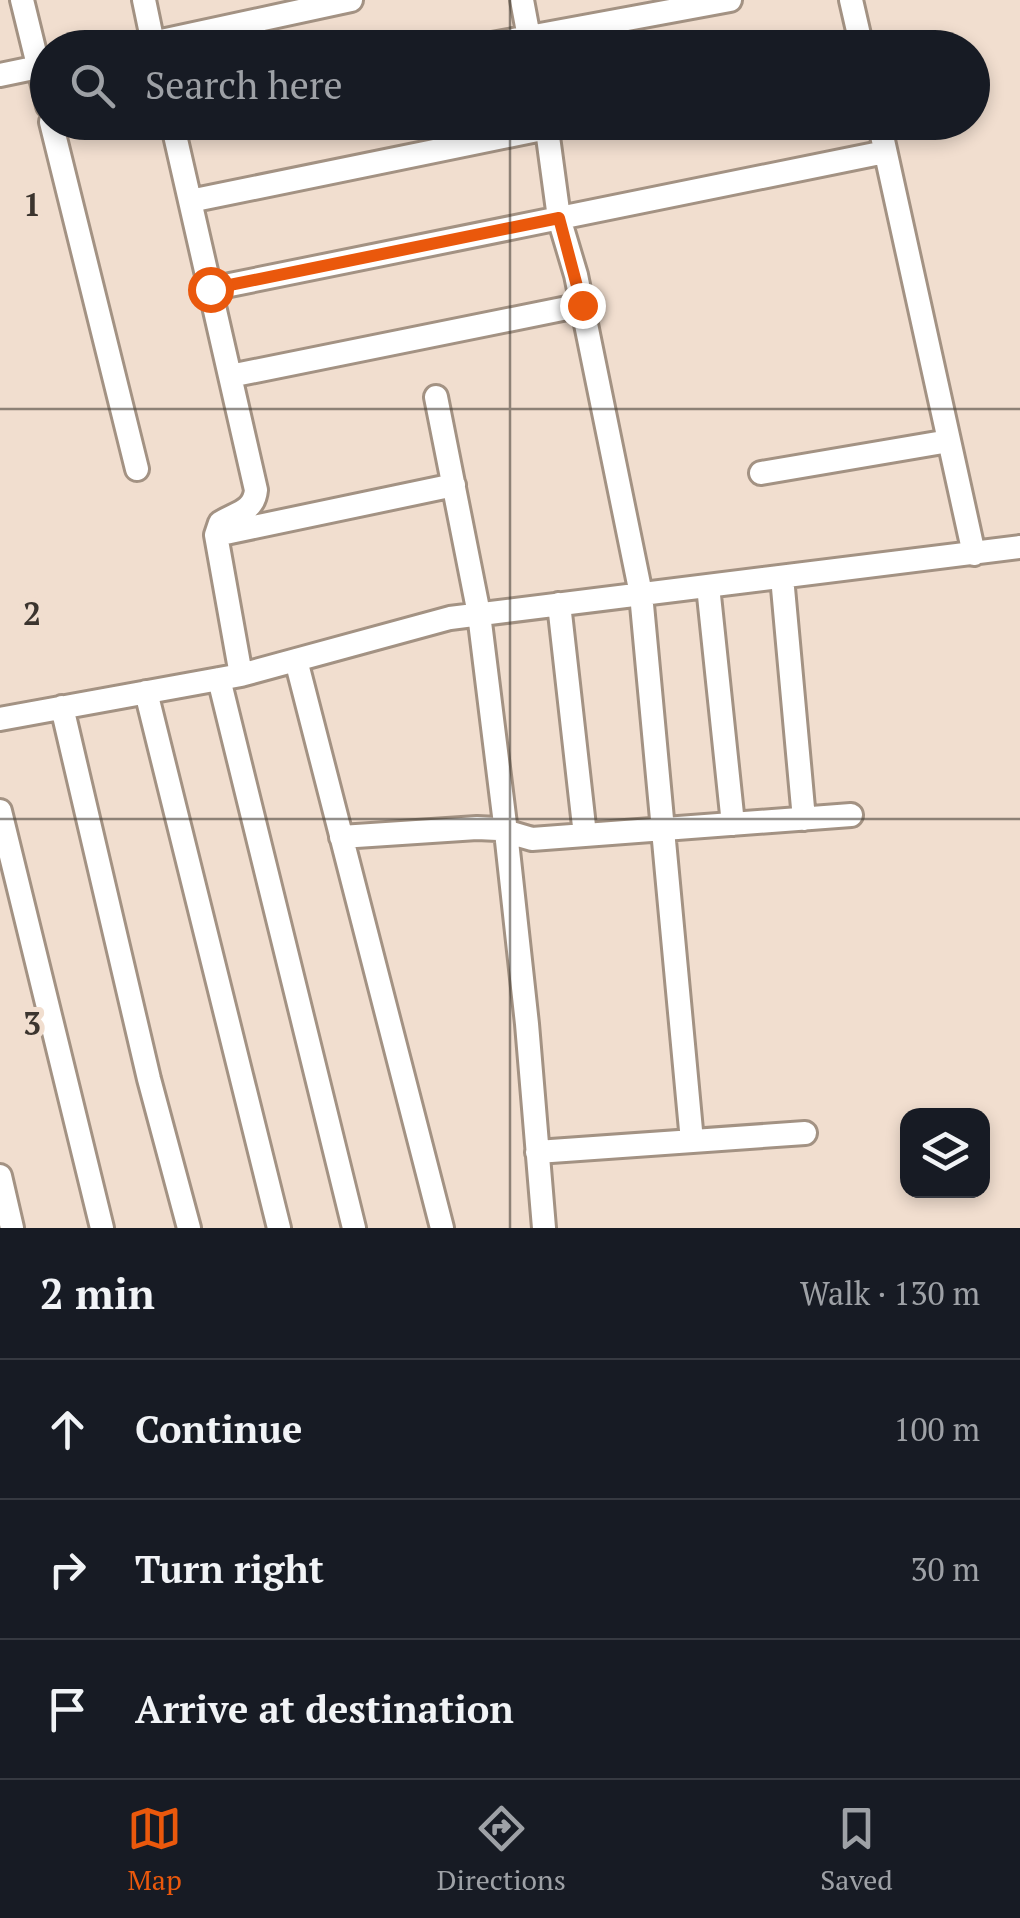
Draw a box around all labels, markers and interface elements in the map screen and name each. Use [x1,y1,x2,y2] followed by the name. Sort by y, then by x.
[30,30,990,140] search box
[65,58,120,113] icon: search
[145,60,343,110] text: Search here
[23,183,41,225] text: 1
[188,267,234,313] route start
[560,283,606,329] route end
[23,592,41,634] text: 2
[23,1002,41,1044] text: 3
[900,1108,990,1198] map controls
[900,1108,990,1198] button: layers
[40,1265,155,1321] text: 2 min
[800,1272,980,1314] text: Walk · 130 m
[40,1402,95,1457] icon: ahead
[135,1404,302,1454] text: Continue
[893,1408,980,1450] text: 100 m
[40,1542,95,1597] icon: right
[135,1544,324,1594] text: Turn right
[910,1548,980,1590] text: 30 m
[40,1682,95,1737] icon: arrive
[135,1684,514,1734] text: Arrive at destination
[127,1801,182,1898] tab: Map
[437,1801,566,1898] tab: Directions
[820,1801,893,1898] tab: Saved

